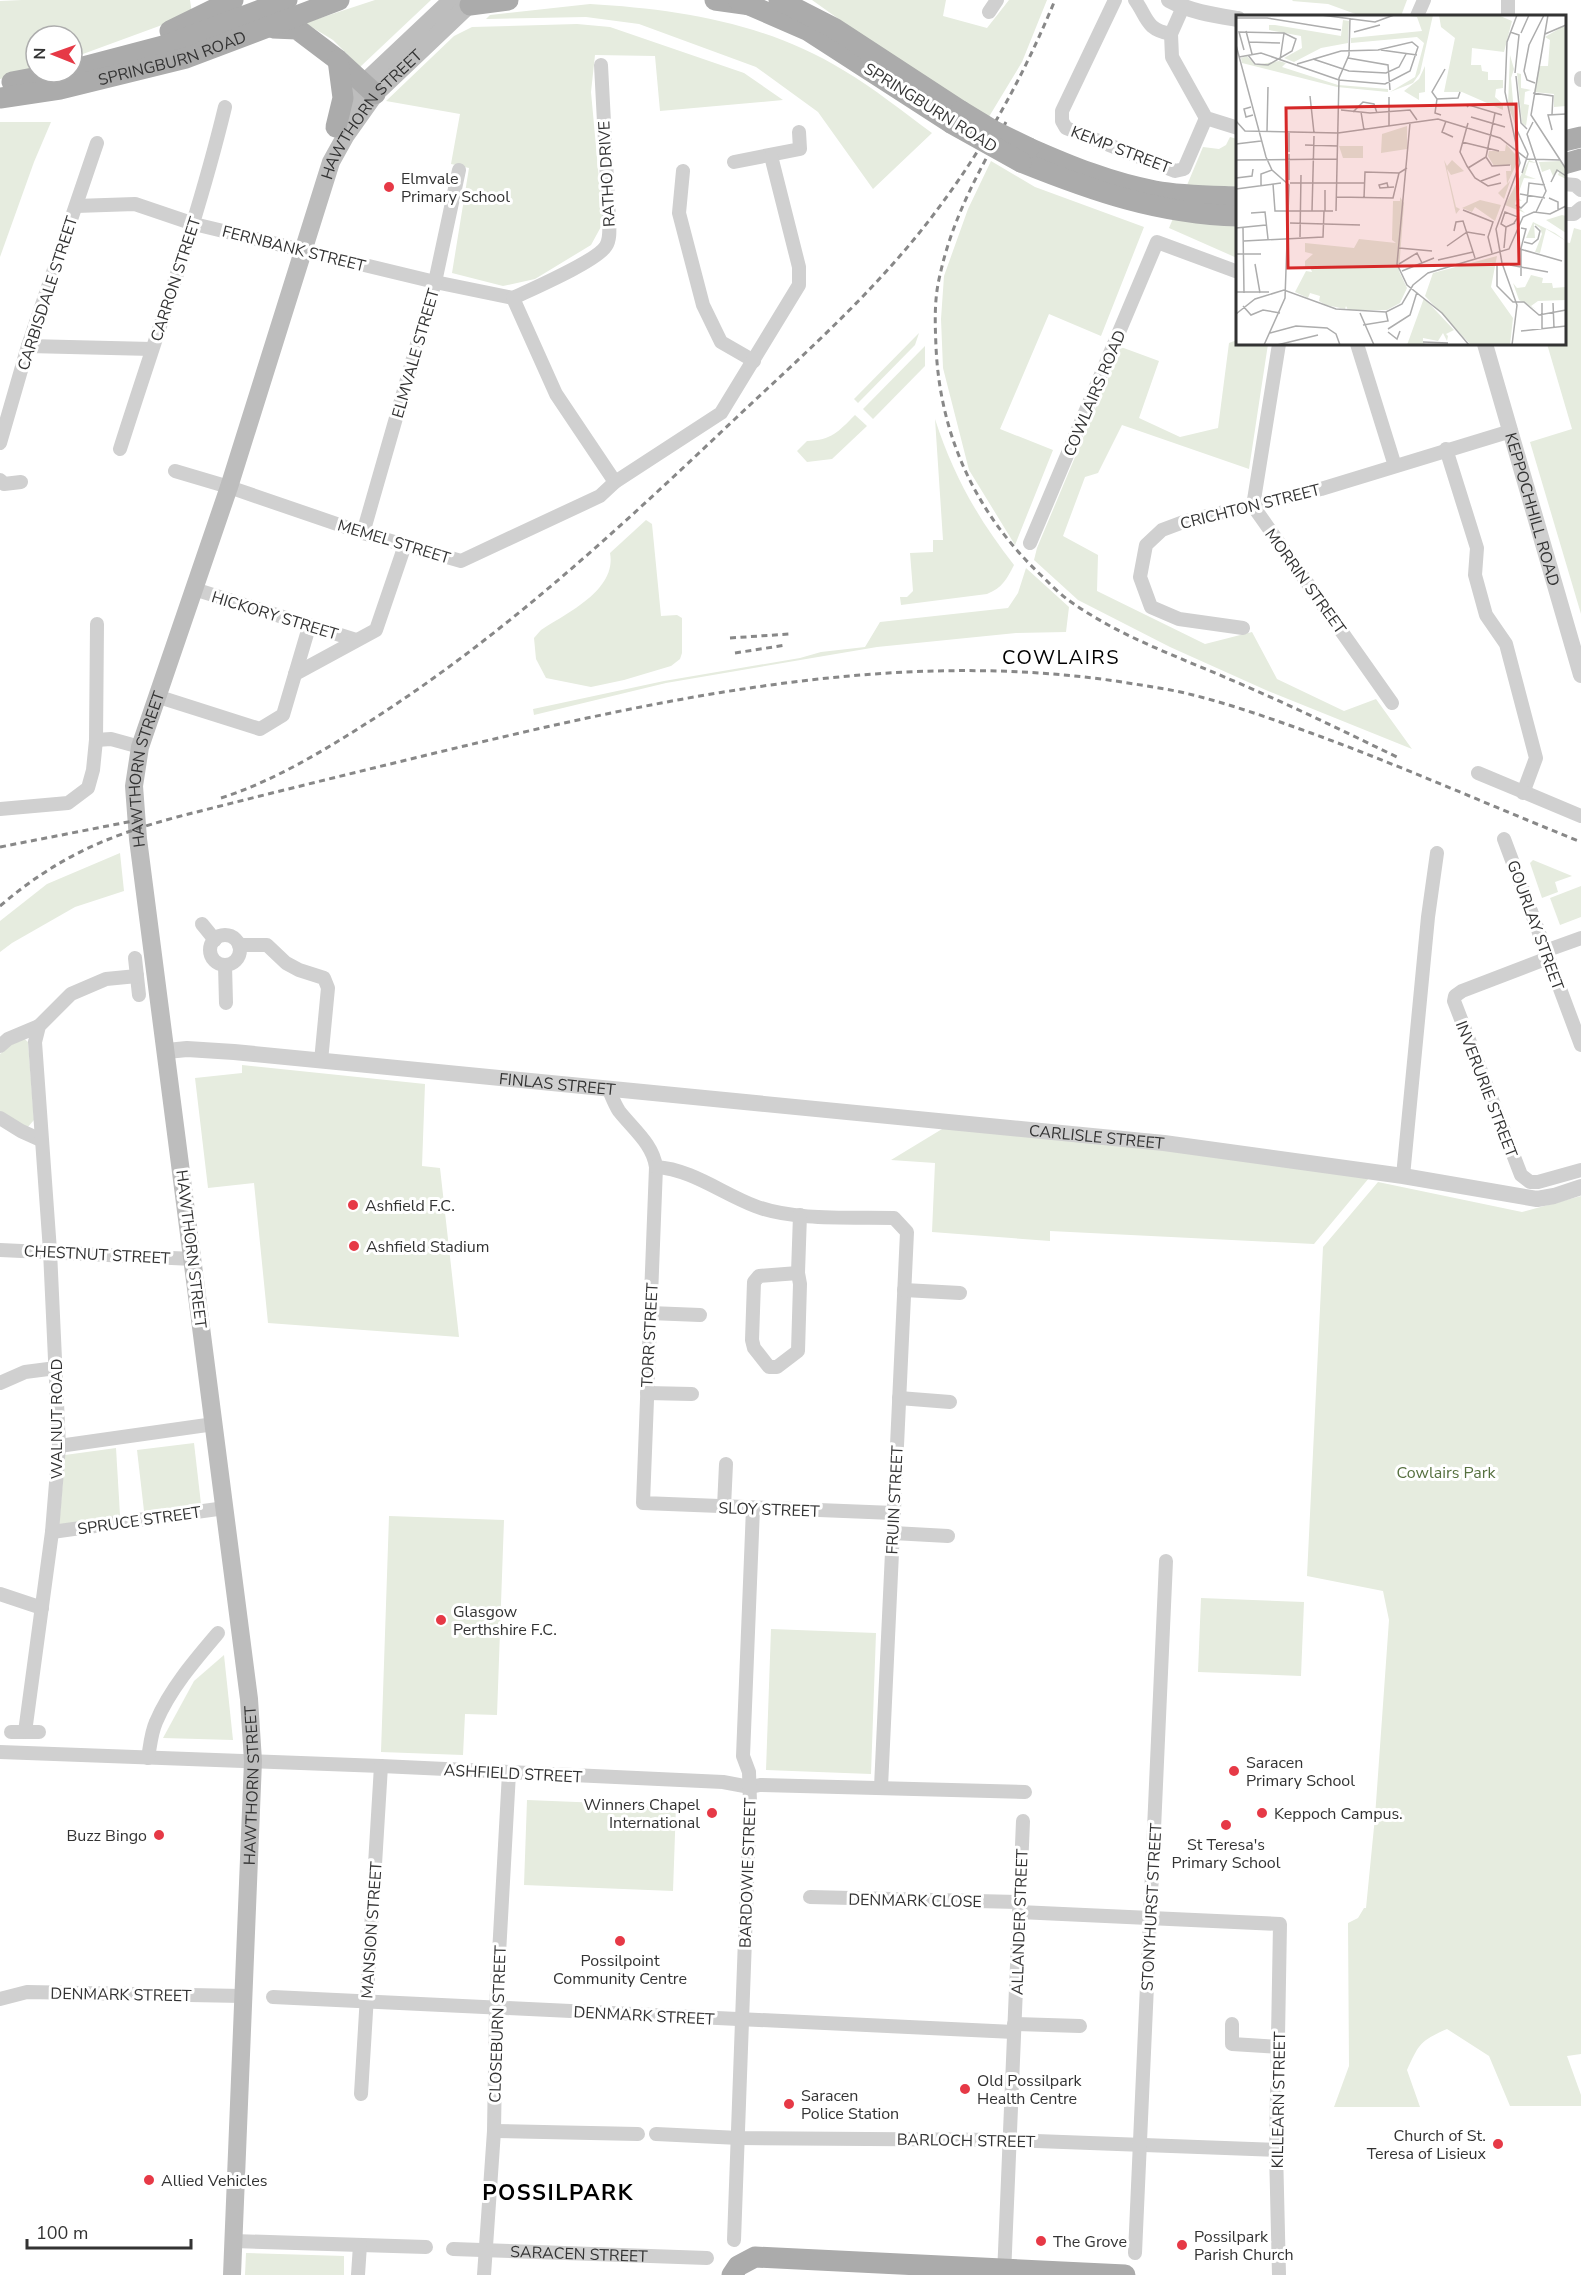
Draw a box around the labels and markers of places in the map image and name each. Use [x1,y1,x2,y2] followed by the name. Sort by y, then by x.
[401,168,510,208] place label: Elmvale Primary School
[382,180,396,194] marker: Elmvale Primary School
[365,1195,455,1217] place label: Ashfield F.C.
[346,1198,360,1212] marker: Ashfield F.C.
[366,1236,490,1258] place label: Ashfield Stadium
[347,1239,361,1253] marker: Ashfield Stadium
[453,1601,557,1641] place label: Glasgow Perthshire F.C.
[434,1613,448,1627] marker: Glasgow Perthshire F.C.
[1246,1752,1355,1792] place label: Saracen Primary School
[1227,1764,1241,1778] marker: Saracen Primary School
[584,1794,700,1834] place label: Winners Chapel International
[1274,1803,1403,1825] place label: Keppoch Campus.
[705,1806,719,1820] marker: Winners Chapel International
[1255,1806,1269,1820] marker: Keppoch Campus.
[1219,1818,1233,1832] marker: St Teresa's Primary School
[66,1825,147,1847] place label: Buzz Bingo
[152,1828,166,1842] marker: Buzz Bingo
[1172,1834,1281,1874] place label: St Teresa's Primary School
[613,1934,627,1948] marker: Possilpoint Community Centre
[553,1950,687,1990] place label: Possilpoint Community Centre
[977,2070,1082,2110] place label: Old Possilpark Health Centre
[958,2082,972,2096] marker: Old Possilpark Health Centre
[801,2085,899,2125] place label: Saracen Police Station
[782,2097,796,2111] marker: Saracen Police Station
[1367,2125,1487,2165] place label: Church of St. Teresa of Lisieux
[1491,2137,1505,2151] marker: Church of St. Teresa of Lisieux
[161,2170,267,2192] place label: Allied Vehicles
[142,2173,156,2187] marker: Allied Vehicles
[1194,2226,1294,2266] place label: Possilpark Parish Church
[1053,2231,1127,2253] place label: The Grove
[1034,2234,1048,2248] marker: The Grove
[1175,2238,1189,2252] marker: Possilpark Parish Church

